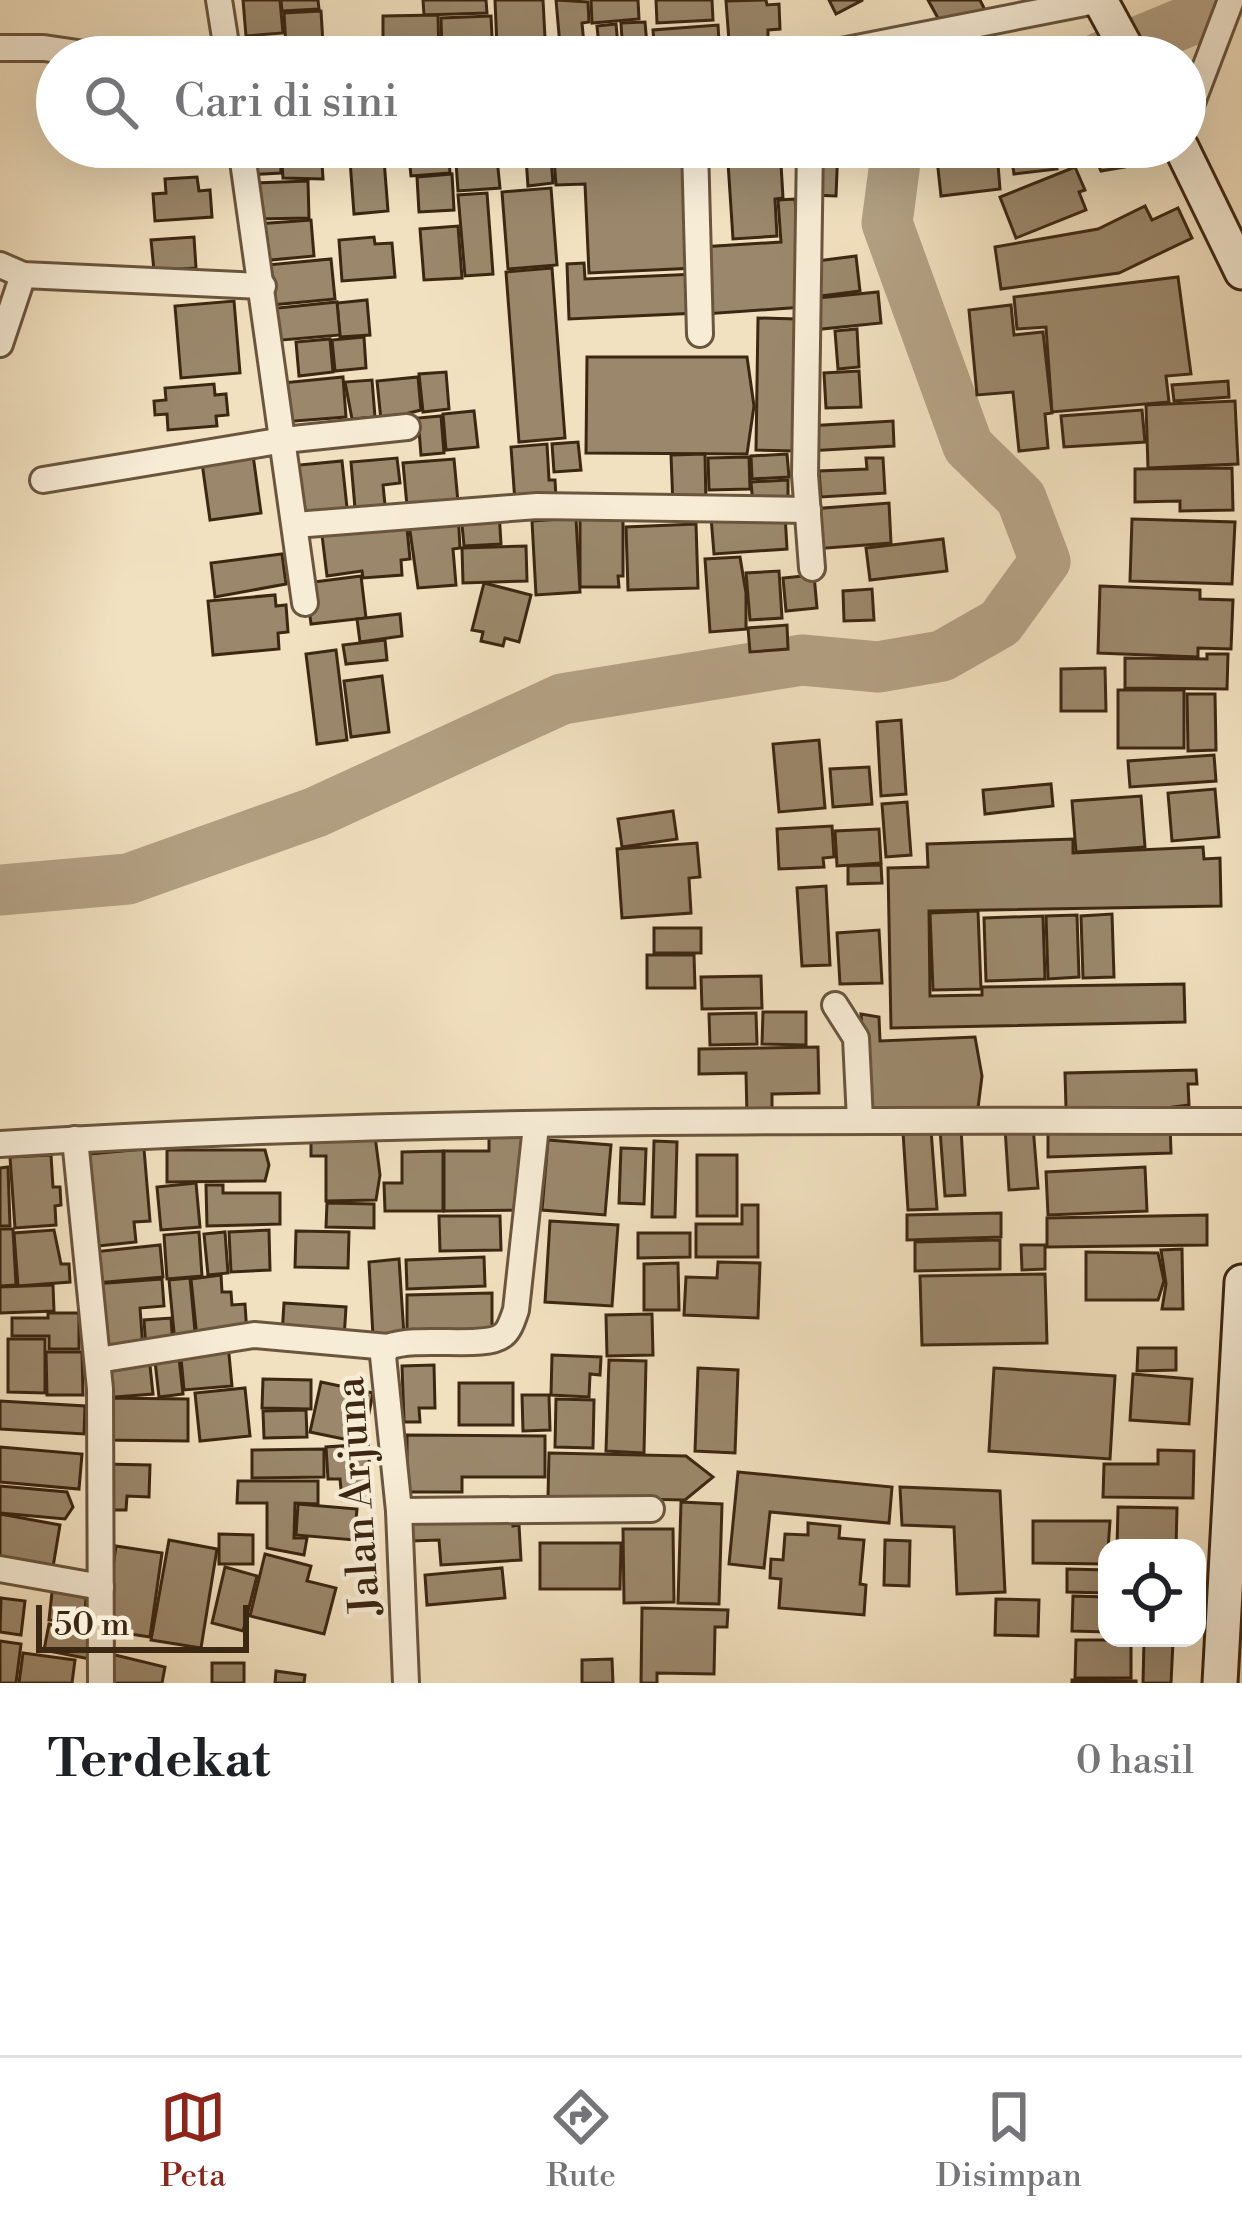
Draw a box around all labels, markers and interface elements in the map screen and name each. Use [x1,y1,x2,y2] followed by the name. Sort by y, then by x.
[36,36,1206,168] search box
[78,69,144,135] icon: search
[174,74,398,131] text: Cari di sini
[324,1374,394,1619] street label: Jalan Arjuna
[1098,1539,1206,1647] map controls
[1098,1539,1206,1647] button: locate
[36,1599,249,1652] scale bar
[54,1605,130,1646] text: 50 m
[48,1729,270,1793] text: Terdekat
[1076,1737,1194,1786] text: 0 hasil
[160,2084,226,2197] tab: Peta
[546,2084,616,2197] tab: Rute
[936,2084,1082,2197] tab: Disimpan

